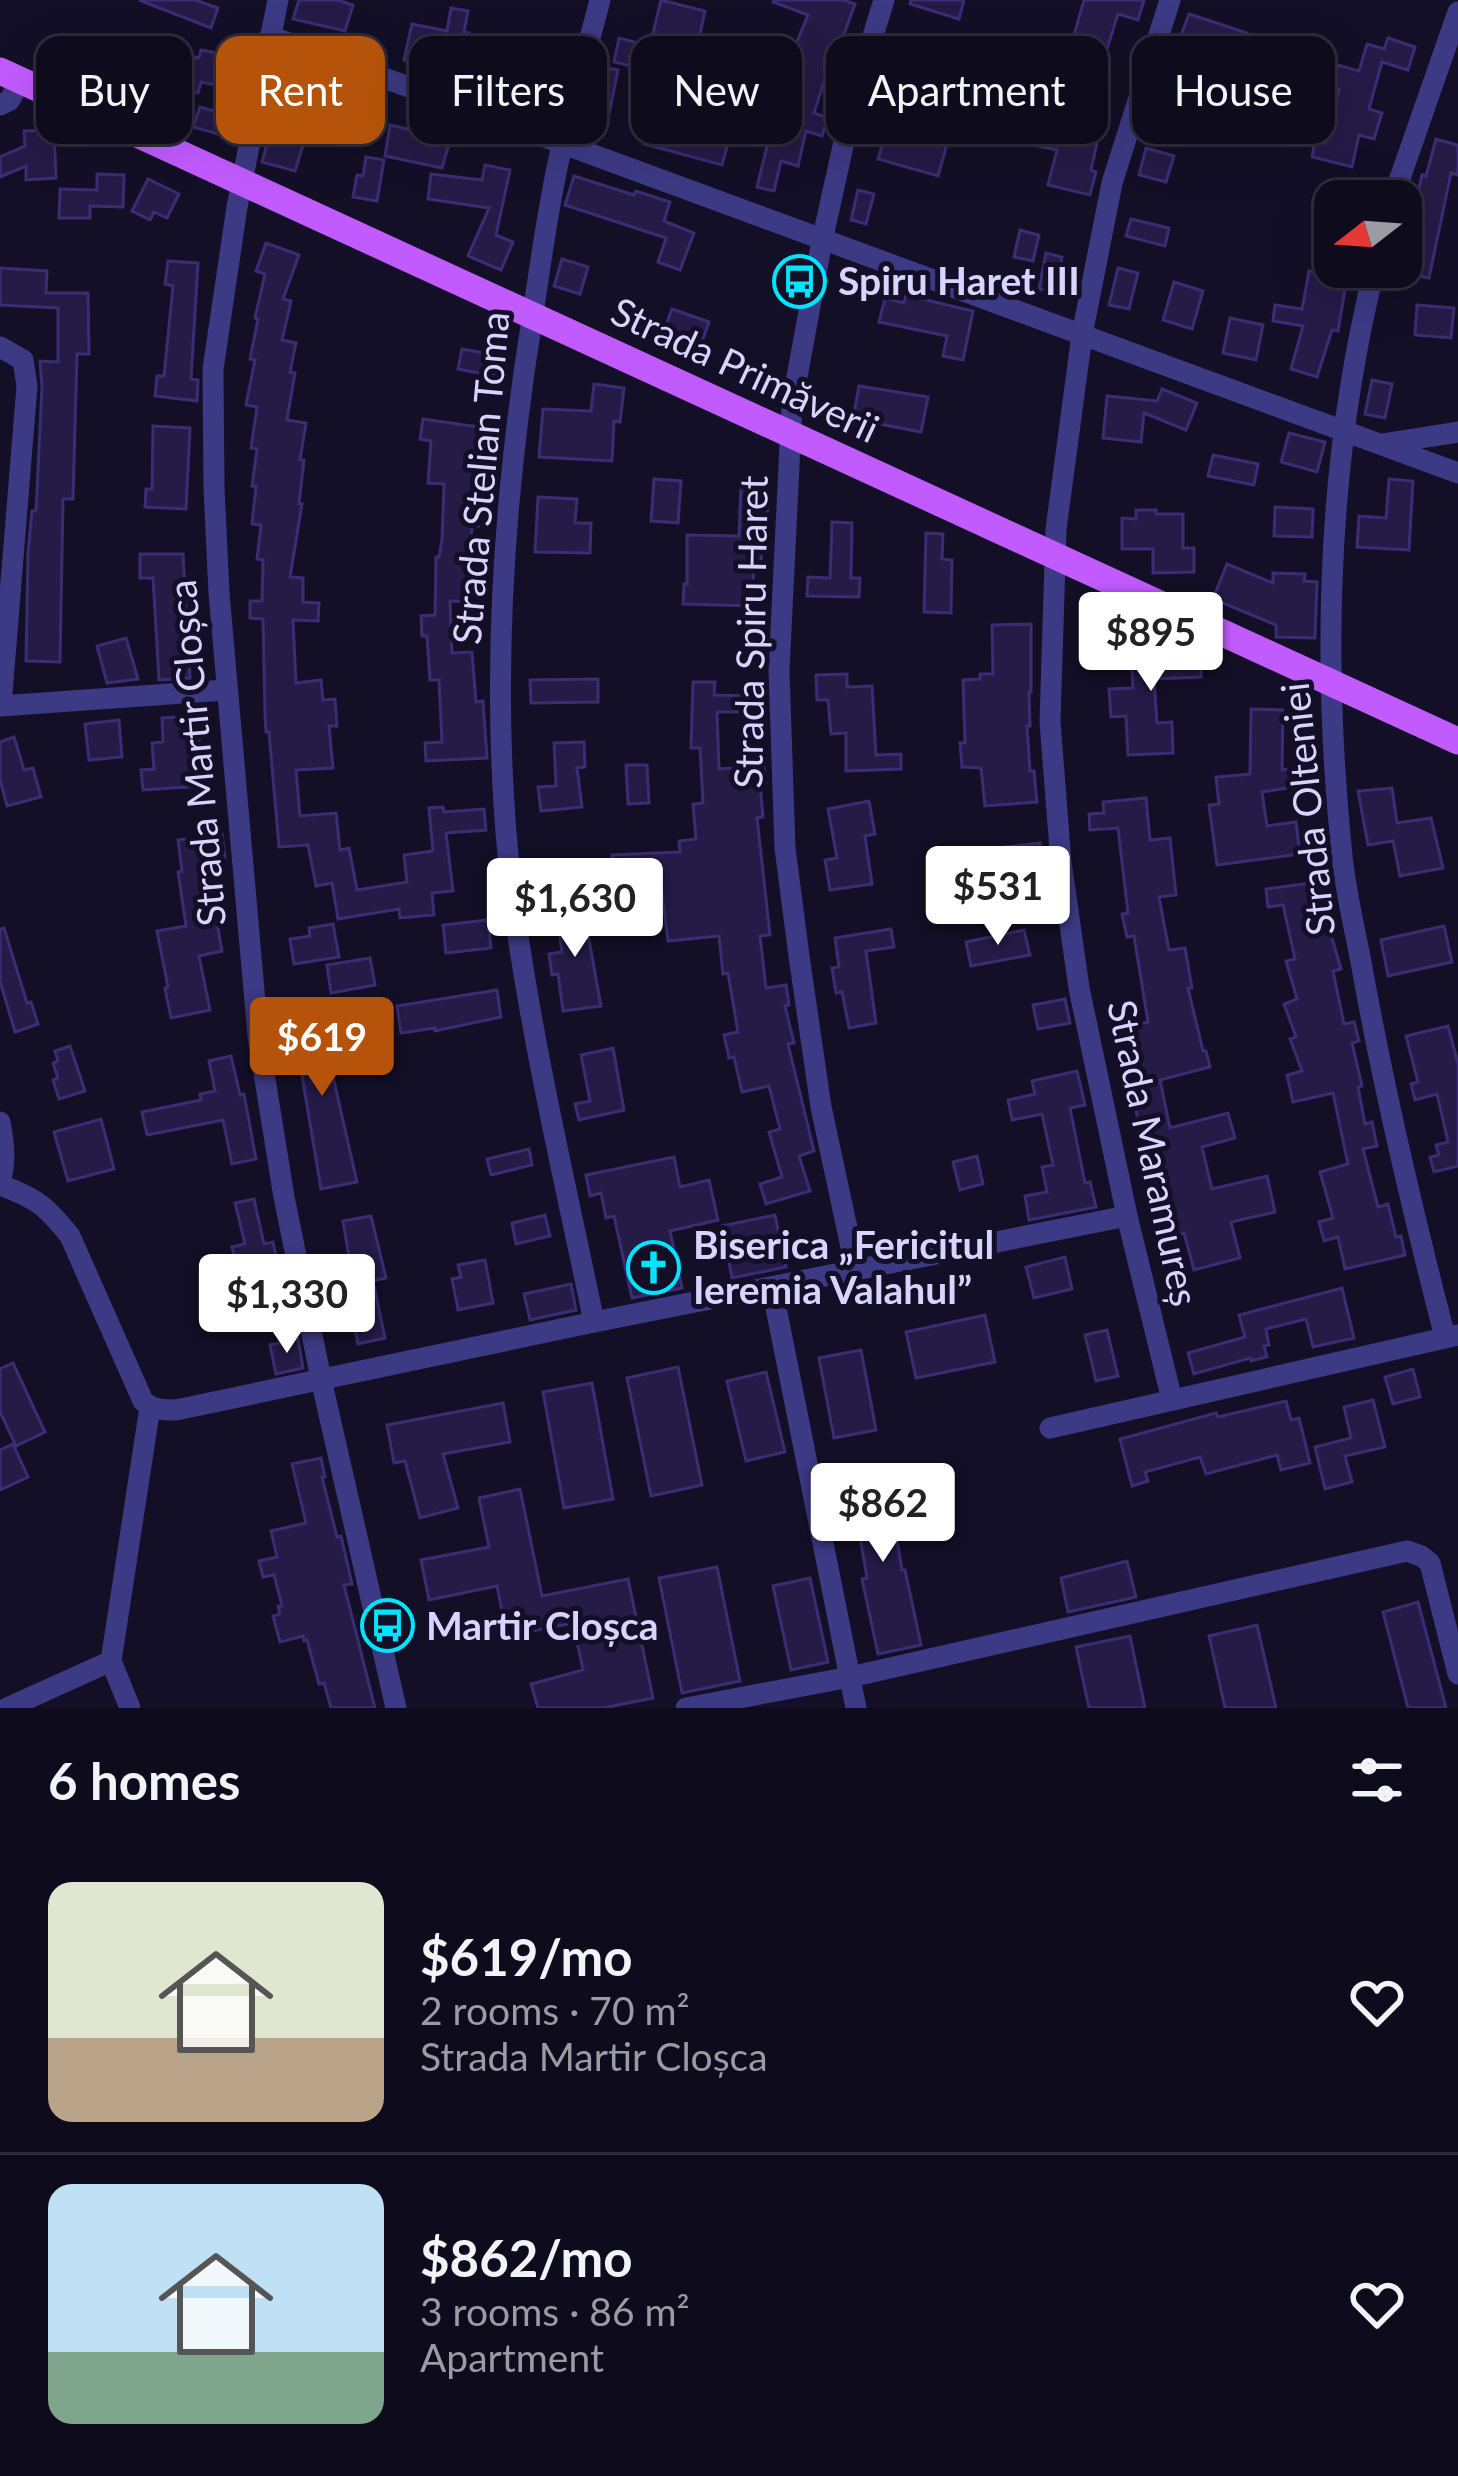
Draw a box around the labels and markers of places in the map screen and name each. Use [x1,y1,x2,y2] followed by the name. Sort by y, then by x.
[771,253,827,309] bus stop icon: Spiru Haret III
[838,257,1080,303] place label: Spiru Haret III
[1080,592,1222,694] pin: $895
[927,846,1069,948] pin: $531
[477,858,673,960] pin: $1,630
[251,997,393,1099] pin: $619
[693,1221,994,1312] place label: Biserica „Fericitul Ieremia Valahul”
[626,1239,682,1295] church icon: Biserica „Fericitul Ieremia Valahul”
[189,1254,385,1356] pin: $1,330
[812,1463,954,1565] pin: $862
[359,1598,415,1654] bus stop icon: Martir Cloșca
[426,1602,659,1648] place label: Martir Cloșca

